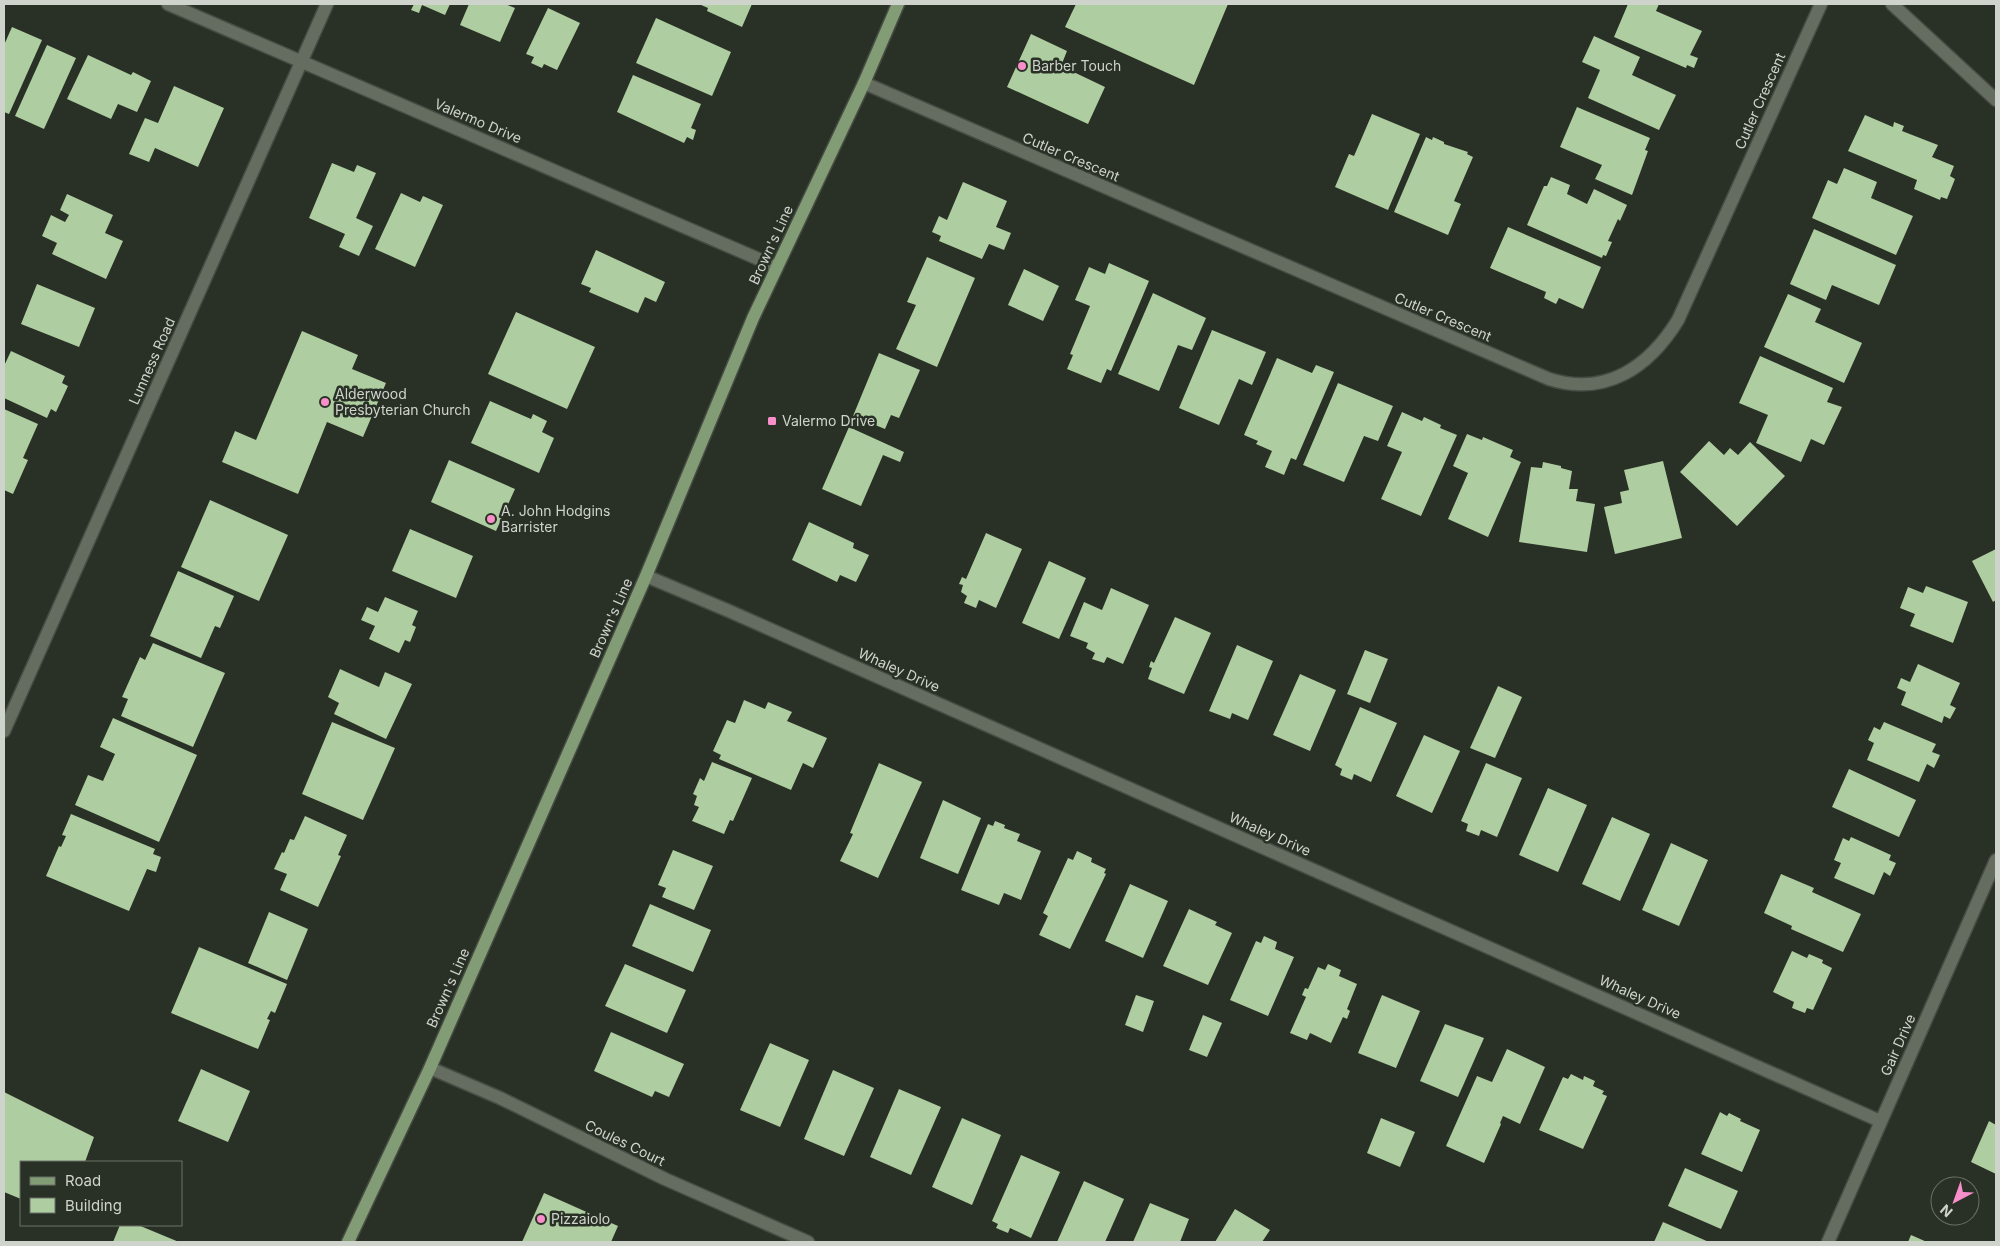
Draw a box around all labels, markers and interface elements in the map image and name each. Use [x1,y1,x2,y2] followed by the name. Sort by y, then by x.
[1731,50,1789,152] street label: Cutler Crescent
[1032,57,1121,74] place label: Barber Touch
[1016,60,1028,72] marker: Barber Touch
[432,95,524,147] street label: Valermo Drive
[1020,128,1123,185] street label: Cutler Crescent
[745,203,796,287] street label: Brown's Line
[1392,288,1495,345] street label: Cutler Crescent
[125,315,178,407] street label: Lunness Road
[335,385,471,418] place label: Alderwood Presbyterian Church
[319,396,331,408] marker: Alderwood Presbyterian Church
[782,412,875,429] place label: Valermo Drive
[766,415,778,427] marker: Valermo Drive
[501,502,611,535] place label: A. John Hodgins Barrister
[485,513,497,525] marker: A. John Hodgins Barrister
[585,575,636,660] street label: Brown's Line
[856,644,943,695] street label: Whaley Drive
[1227,808,1314,859] street label: Whaley Drive
[422,945,473,1030] street label: Brown's Line
[1597,971,1684,1022] street label: Whaley Drive
[1876,1011,1919,1078] street label: Gair Drive
[583,1116,668,1169] street label: Coules Court
[20,1161,182,1226] legend
[65,1171,101,1190] text: Road
[1930,1176,1980,1226] north arrow
[65,1196,122,1215] text: Building
[1937,1201,1956,1221] text: N
[551,1210,610,1227] place label: Pizzaiolo
[535,1213,547,1225] marker: Pizzaiolo

